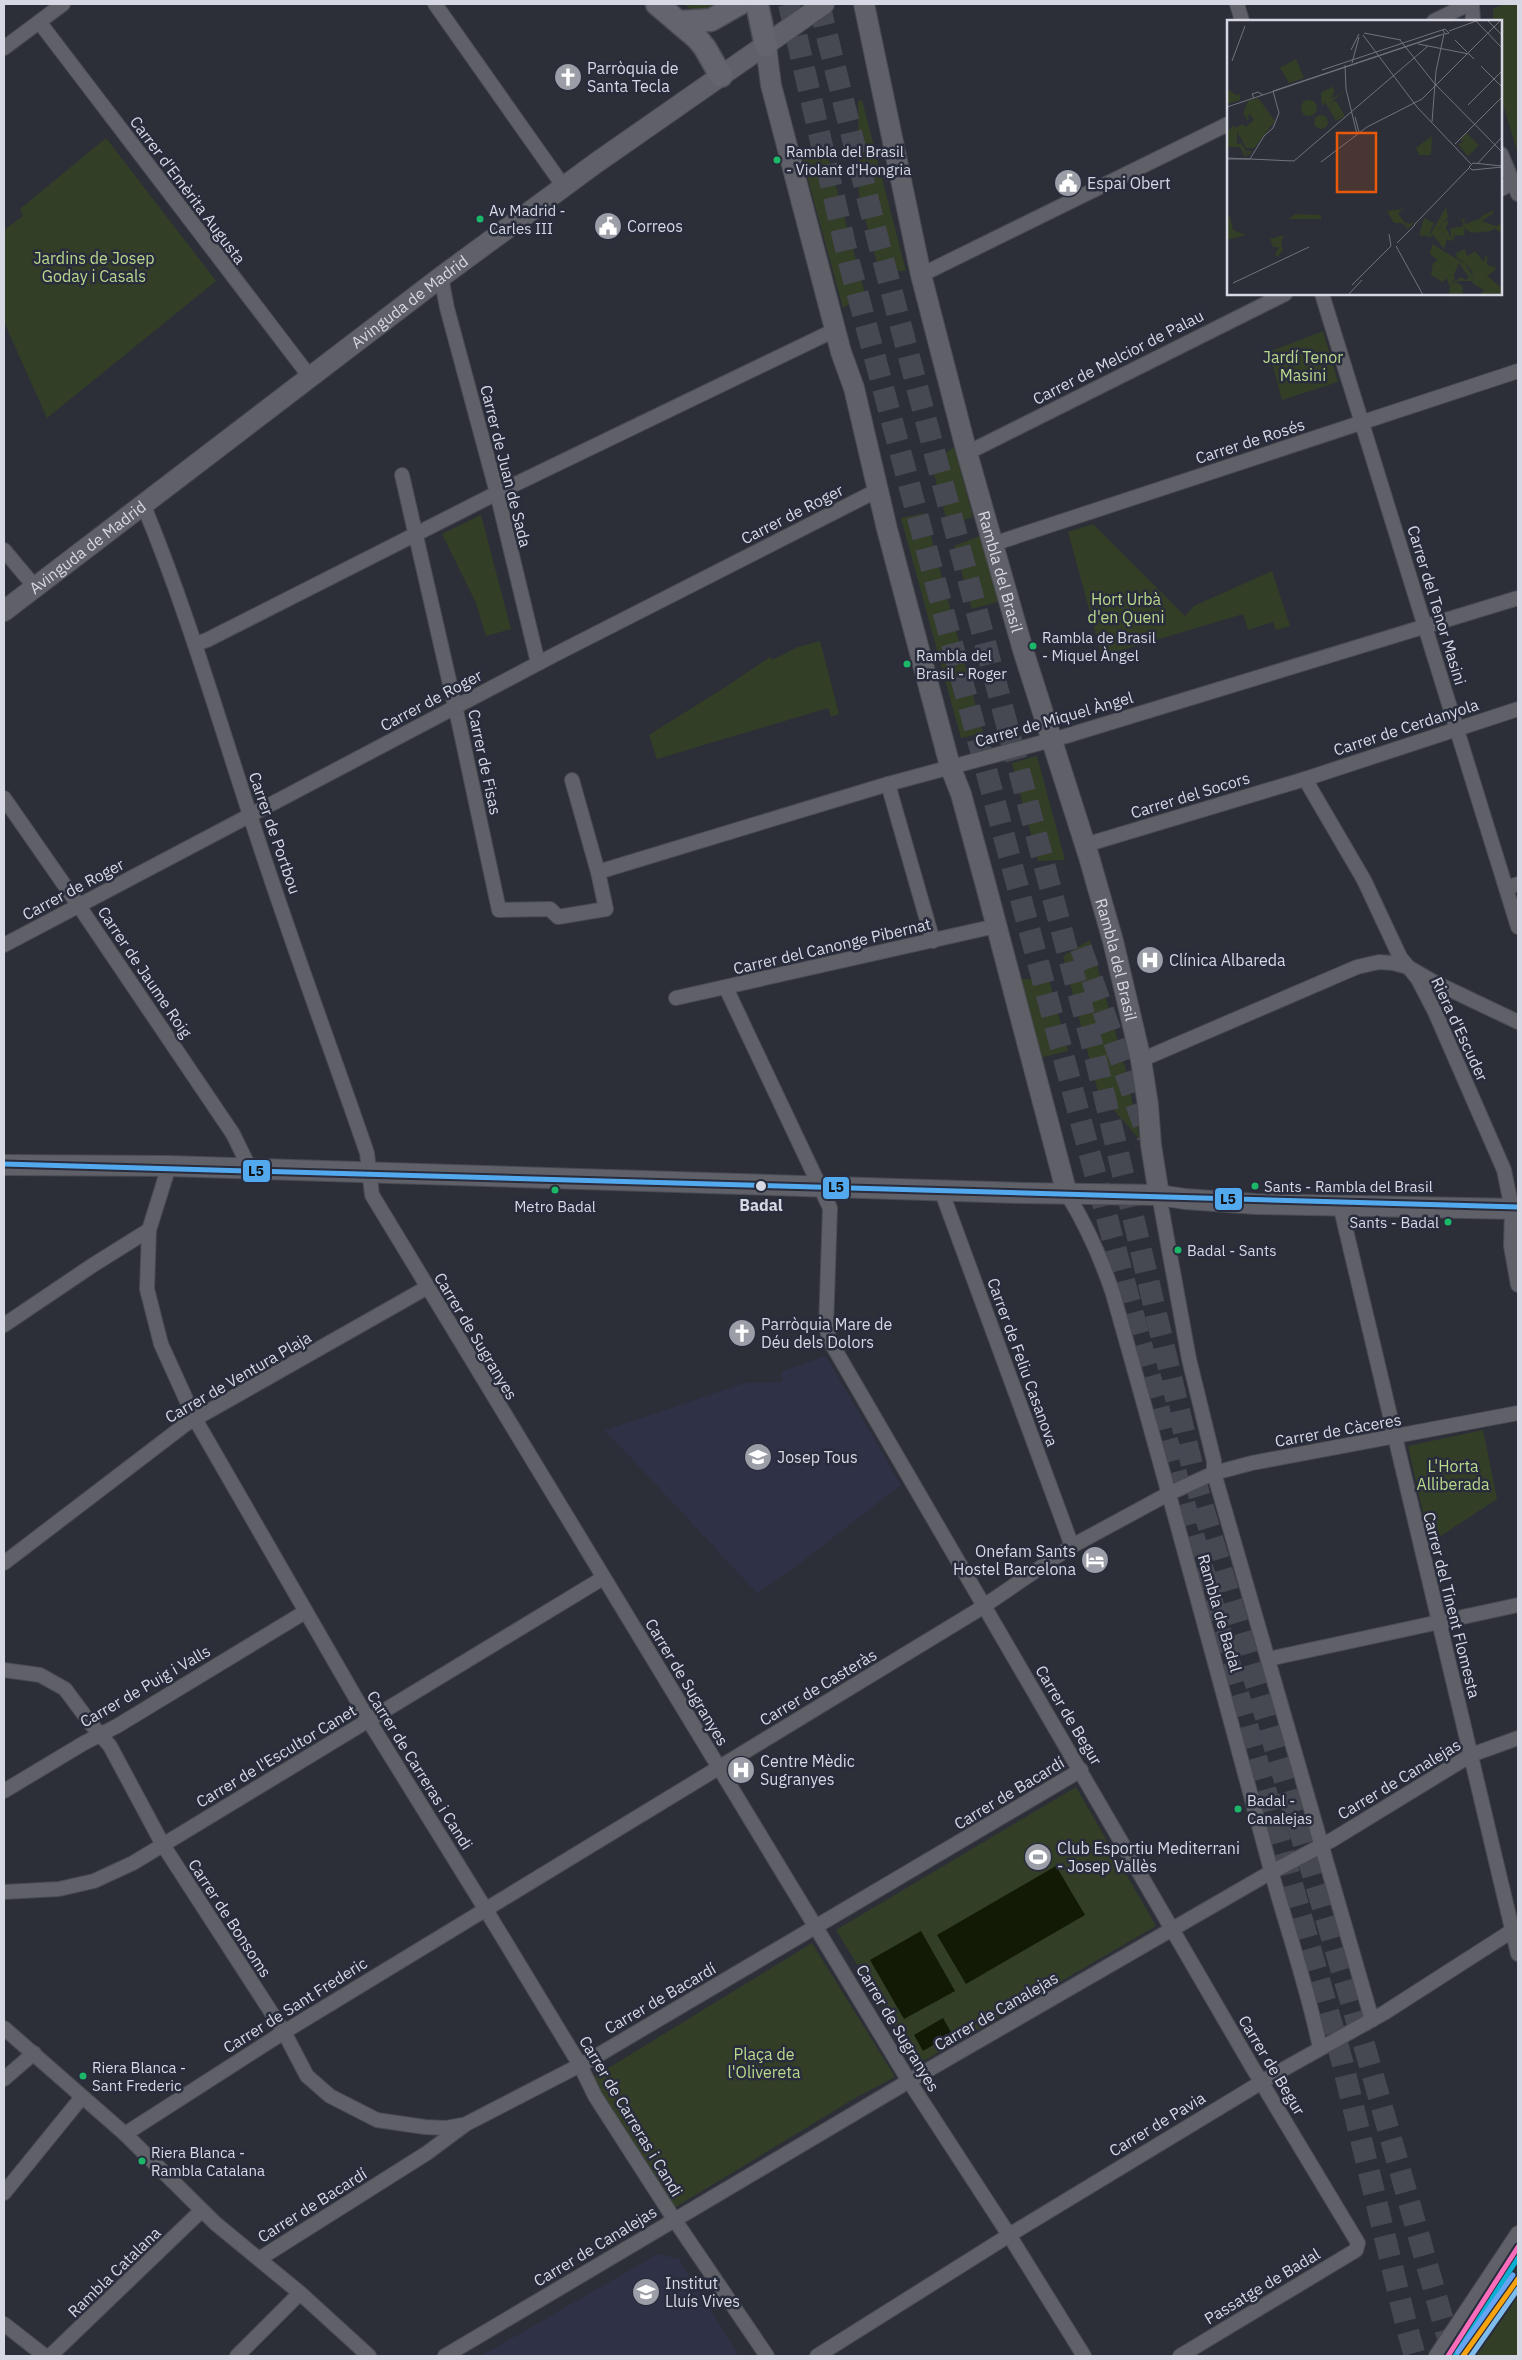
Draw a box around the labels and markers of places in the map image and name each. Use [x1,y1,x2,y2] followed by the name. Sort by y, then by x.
[587,58,679,96] place label: Parròquia de Santa Tecla
[553,62,583,92] church icon: Parròquia de Santa Tecla
[786,142,911,179] place label: Rambla del Brasil - Violant d'Hongria
[772,155,782,165] marker: Rambla del Brasil - Violant d'Hongria
[1053,168,1083,198] public building icon: Espai Obert
[1087,173,1171,193] place label: Espai Obert
[489,201,566,238] place label: Av Madrid - Carles III
[593,211,623,241] public building icon: Correos
[475,214,485,224] marker: Av Madrid - Carles III
[627,216,683,236] place label: Correos
[1042,628,1156,665] place label: Rambla de Brasil - Miquel Àngel
[1028,641,1038,651] marker: Rambla de Brasil - Miquel Àngel
[916,646,1007,683] place label: Rambla del Brasil - Roger
[902,659,912,669] marker: Rambla del Brasil - Roger
[1135,945,1165,975] hospital icon: Clínica Albareda
[1169,950,1286,970] place label: Clínica Albareda
[1264,1177,1433,1196] place label: Sants - Rambla del Brasil
[754,1179,768,1193] marker: Badal
[1250,1181,1260,1191] marker: Sants - Rambla del Brasil
[550,1185,560,1195] marker: Metro Badal
[739,1195,783,1215] place label: Badal
[514,1197,596,1216] place label: Metro Badal
[1350,1213,1439,1232] place label: Sants - Badal
[1443,1217,1453,1227] marker: Sants - Badal
[1187,1241,1276,1260] place label: Badal - Sants
[1173,1245,1183,1255] marker: Badal - Sants
[761,1314,893,1352] place label: Parròquia Mare de Déu dels Dolors
[727,1318,757,1348] church icon: Parròquia Mare de Déu dels Dolors
[743,1442,773,1472] school or university icon: Josep Tous
[777,1447,858,1467] place label: Josep Tous
[953,1541,1076,1579] place label: Onefam Sants Hostel Barcelona
[1080,1545,1110,1575] hotel icon: Onefam Sants Hostel Barcelona
[760,1751,855,1789] place label: Centre Mèdic Sugranyes
[726,1755,756,1785] hospital icon: Centre Mèdic Sugranyes
[1247,1791,1312,1828] place label: Badal - Canalejas
[1233,1804,1243,1814] marker: Badal - Canalejas
[1057,1838,1240,1876] place label: Club Esportiu Mediterrani - Josep Vallès
[1023,1842,1053,1872] sports icon: Club Esportiu Mediterrani - Josep Vallès
[92,2058,186,2095] place label: Riera Blanca - Sant Frederic
[78,2071,88,2081] marker: Riera Blanca - Sant Frederic
[151,2143,265,2180] place label: Riera Blanca - Rambla Catalana
[137,2156,147,2166] marker: Riera Blanca - Rambla Catalana
[665,2273,740,2311] place label: Institut Lluís Vives
[631,2277,661,2307] school or university icon: Institut Lluís Vives

